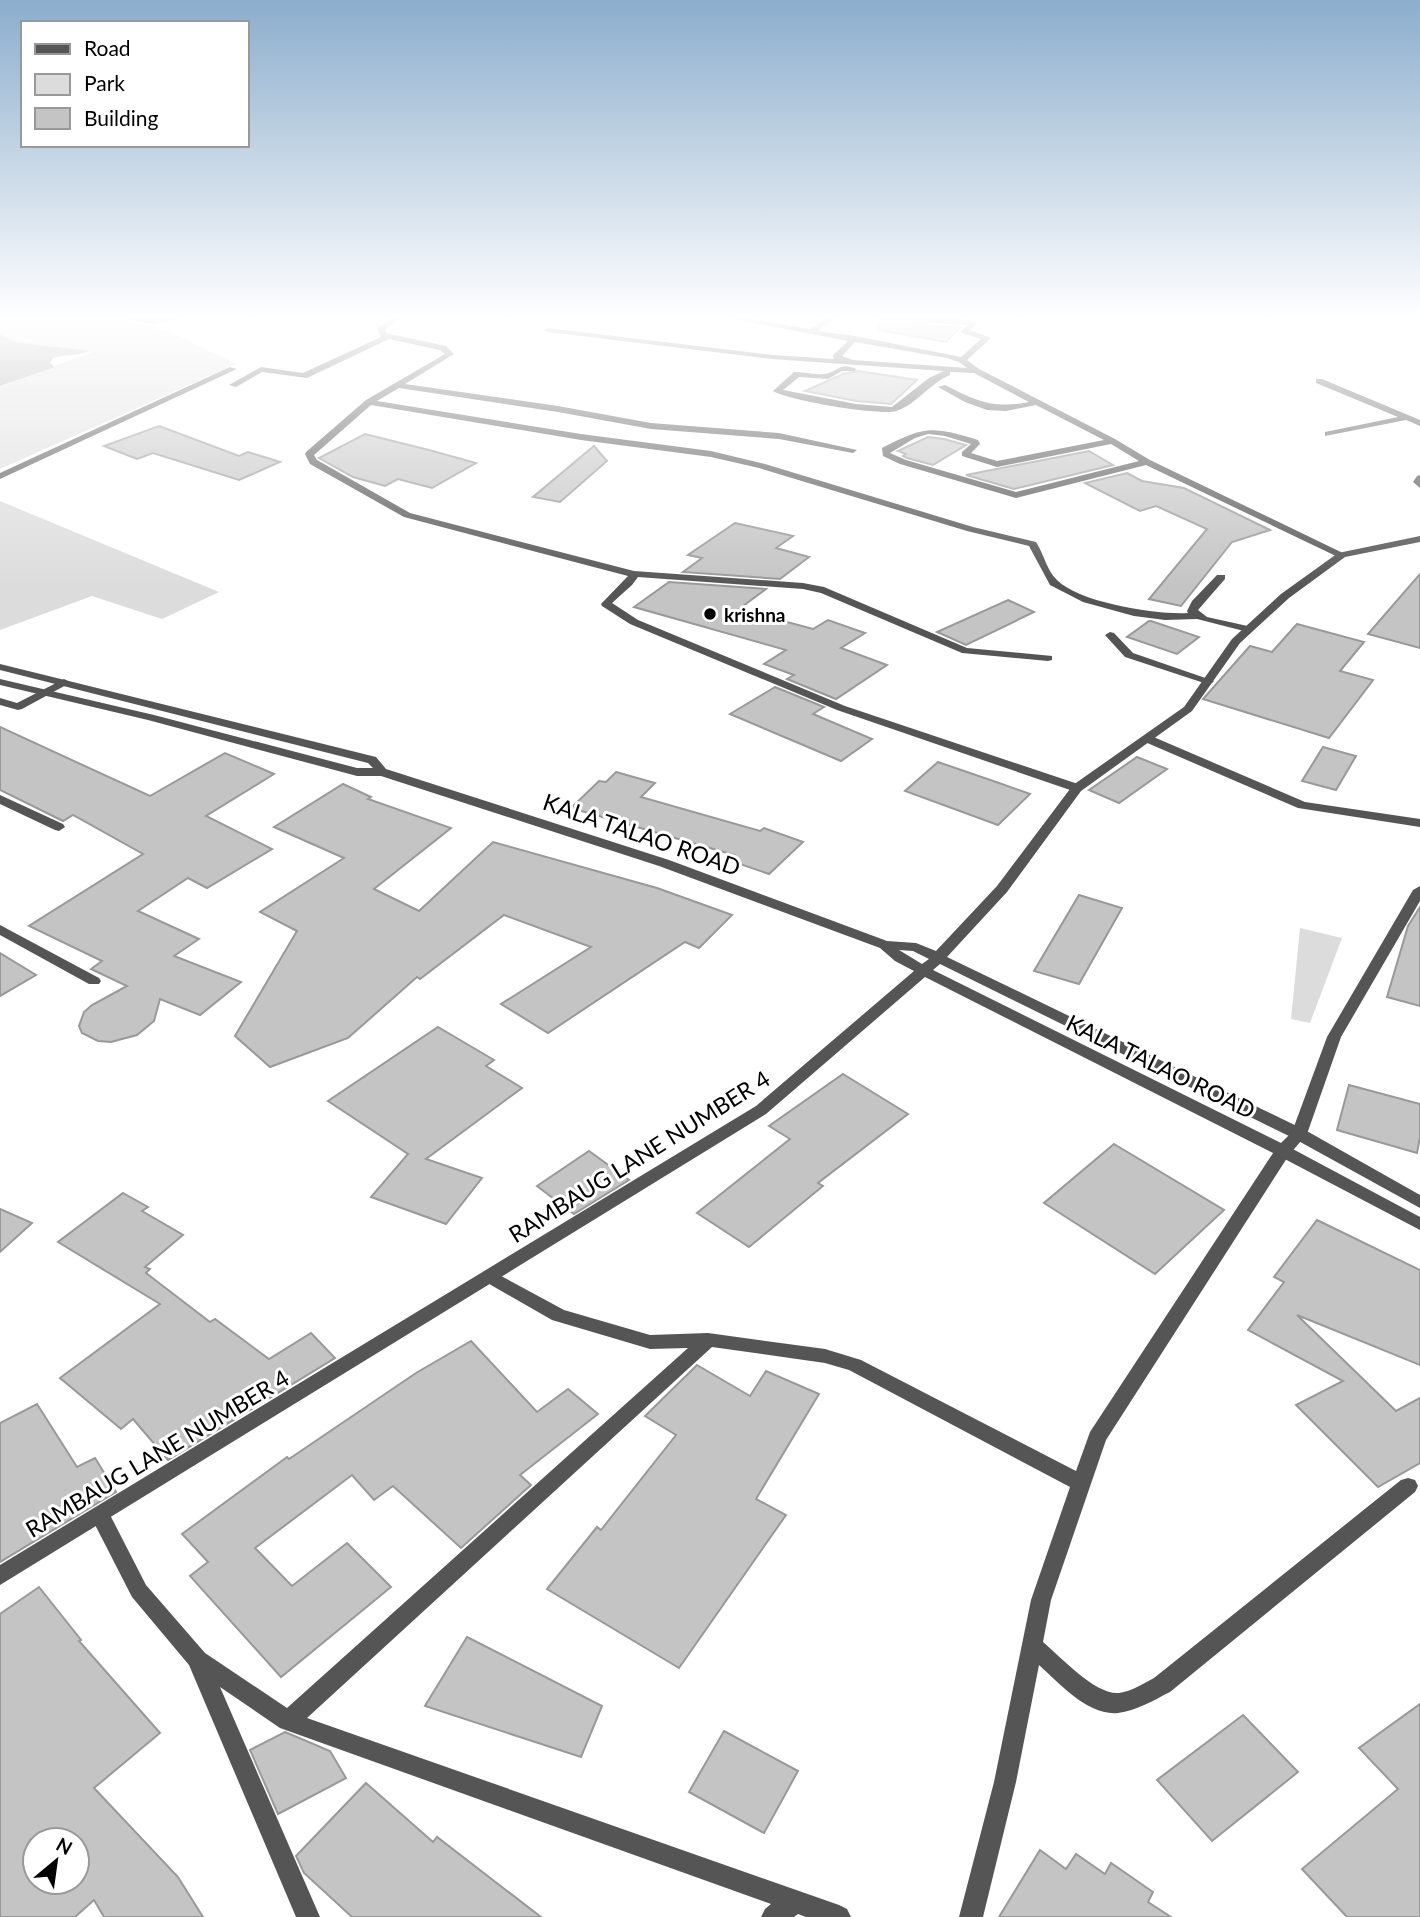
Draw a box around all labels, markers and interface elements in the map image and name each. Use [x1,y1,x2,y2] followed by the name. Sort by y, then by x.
[21,21,248,147] legend
[84,35,131,60] text: Road
[84,70,125,95] text: Park
[84,105,159,130] text: Building
[724,603,786,626] place label: krishna
[702,606,718,622] marker: krishna
[540,787,744,881] street label: KALA TALAO ROAD
[1062,1008,1260,1124] street label: KALA TALAO ROAD
[503,1064,775,1248] street label: RAMBAUG LANE NUMBER 4
[20,1363,294,1543] street label: RAMBAUG LANE NUMBER 4
[21,1826,91,1896] north arrow
[53,1832,76,1859] text: N

